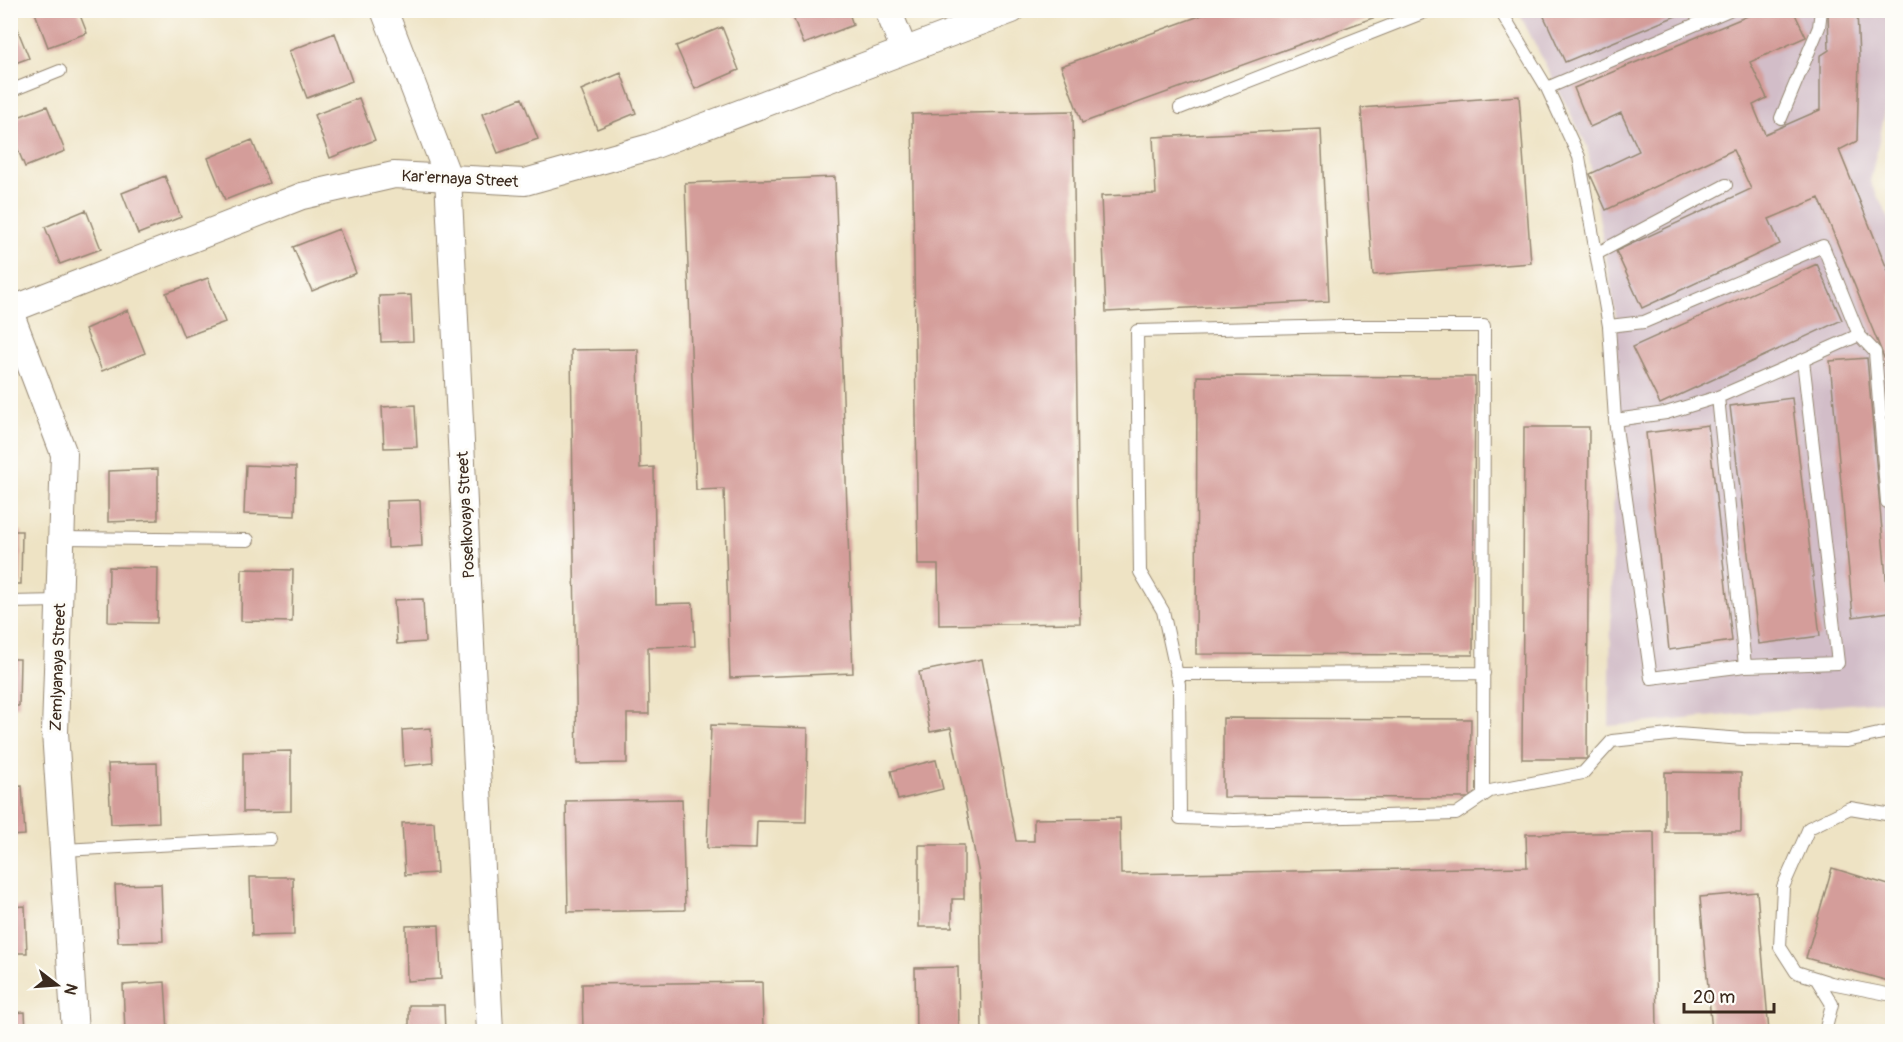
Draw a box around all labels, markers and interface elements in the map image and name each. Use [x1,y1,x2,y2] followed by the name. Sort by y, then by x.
[401,166,520,192] street label: Kar'ernaya Street
[453,450,479,579] street label: Poselkovaya Street
[46,602,70,731] street label: Zemlyanaya Street
[27,955,87,1015] north arrow
[1684,976,1774,1014] scale bar
[59,981,82,997] text: N
[1693,986,1735,1009] text: 20 m

